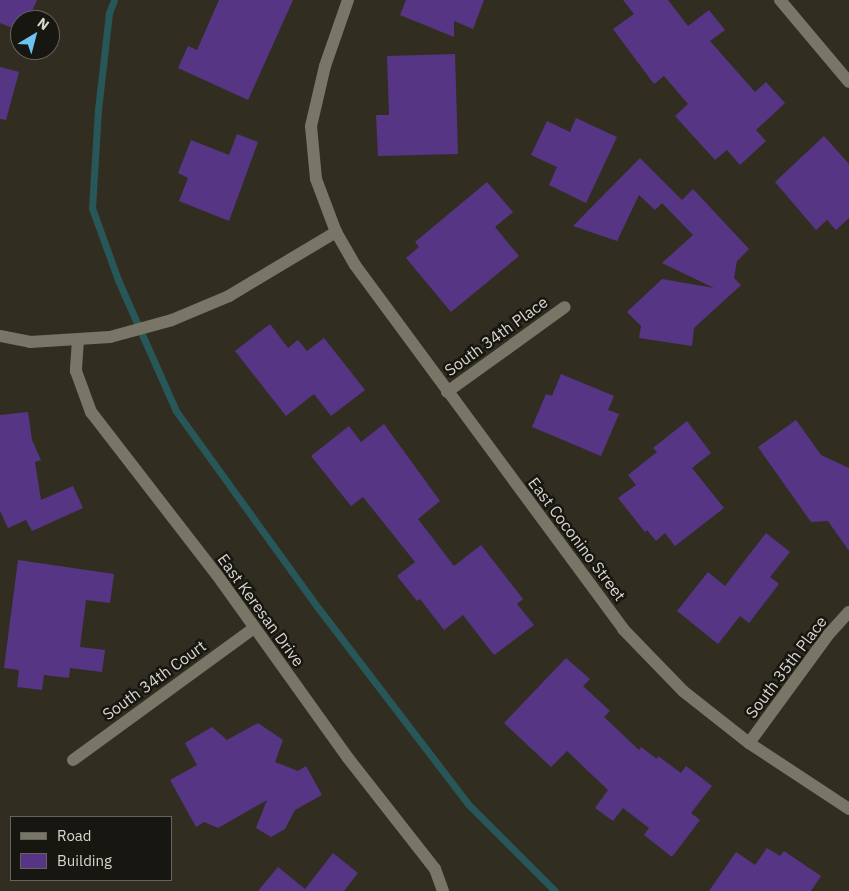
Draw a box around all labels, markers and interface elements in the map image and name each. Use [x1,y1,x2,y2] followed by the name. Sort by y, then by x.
[10,10,60,60] north arrow
[34,14,53,34] text: N
[441,292,551,380] street label: South 34th Place
[524,474,630,604] street label: East Coconino Street
[214,550,308,670] street label: East Keresan Drive
[741,612,831,722] street label: South 35th Place
[99,636,209,724] street label: South 34th Court
[10,816,172,881] legend
[57,826,92,845] text: Road
[57,851,112,870] text: Building

